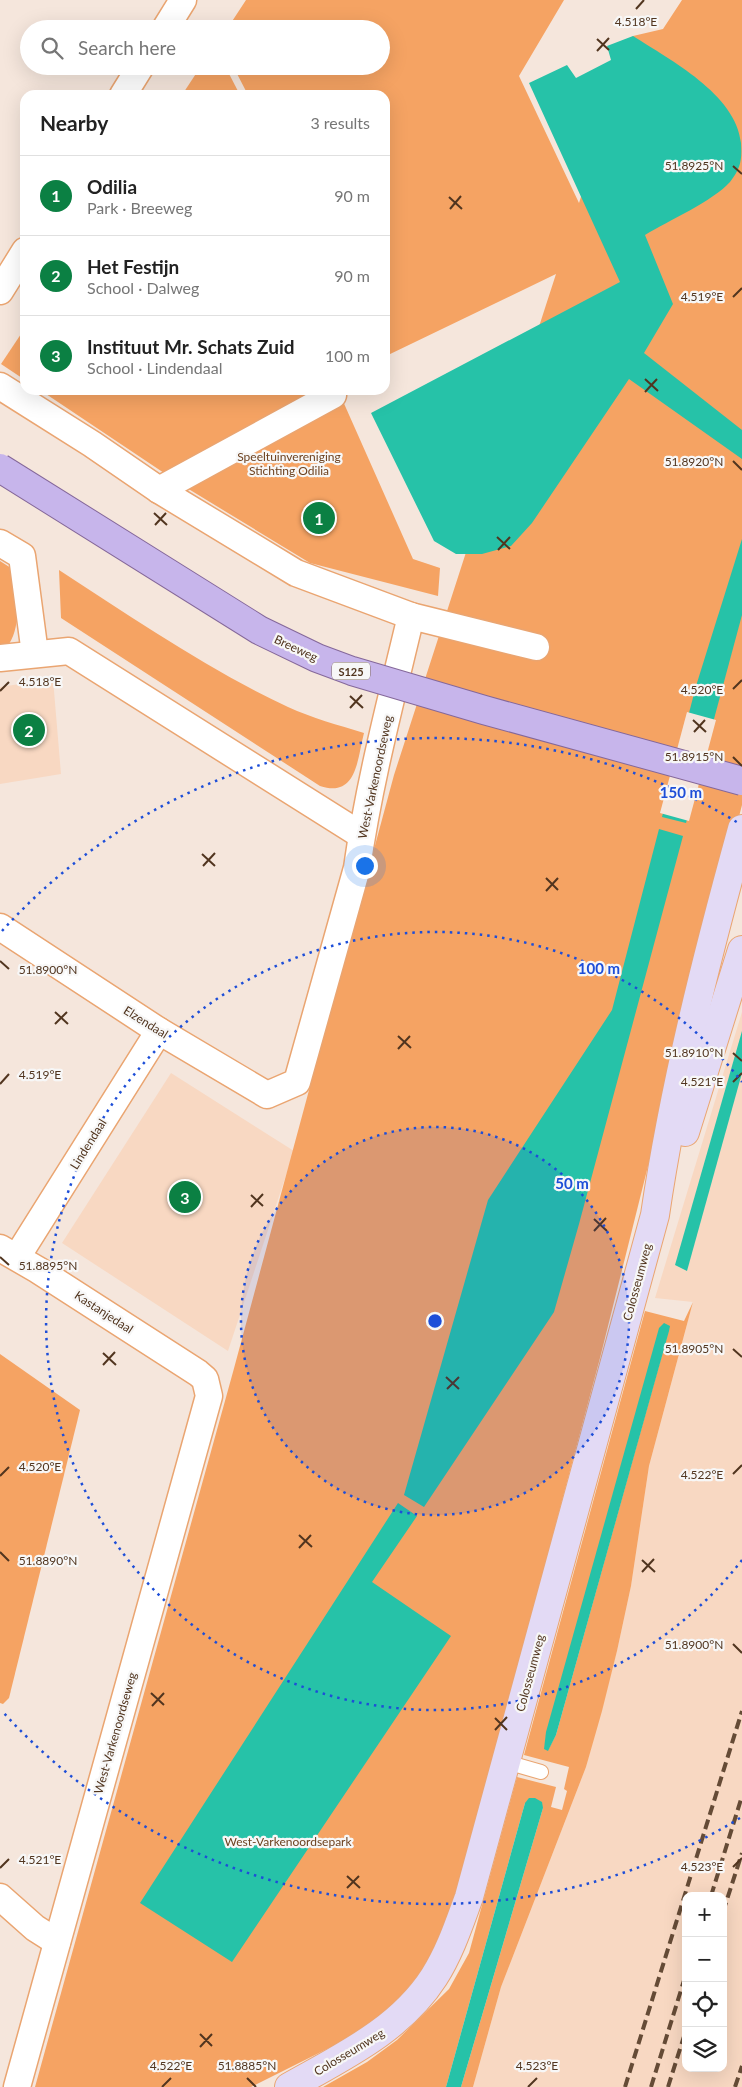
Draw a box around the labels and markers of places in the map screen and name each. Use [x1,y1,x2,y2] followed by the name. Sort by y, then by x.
[303,499,335,537] pin: 1
[13,711,45,749] pin: 2
[169,1178,201,1216] pin: 3
[426,1312,444,1330] centre of rings

